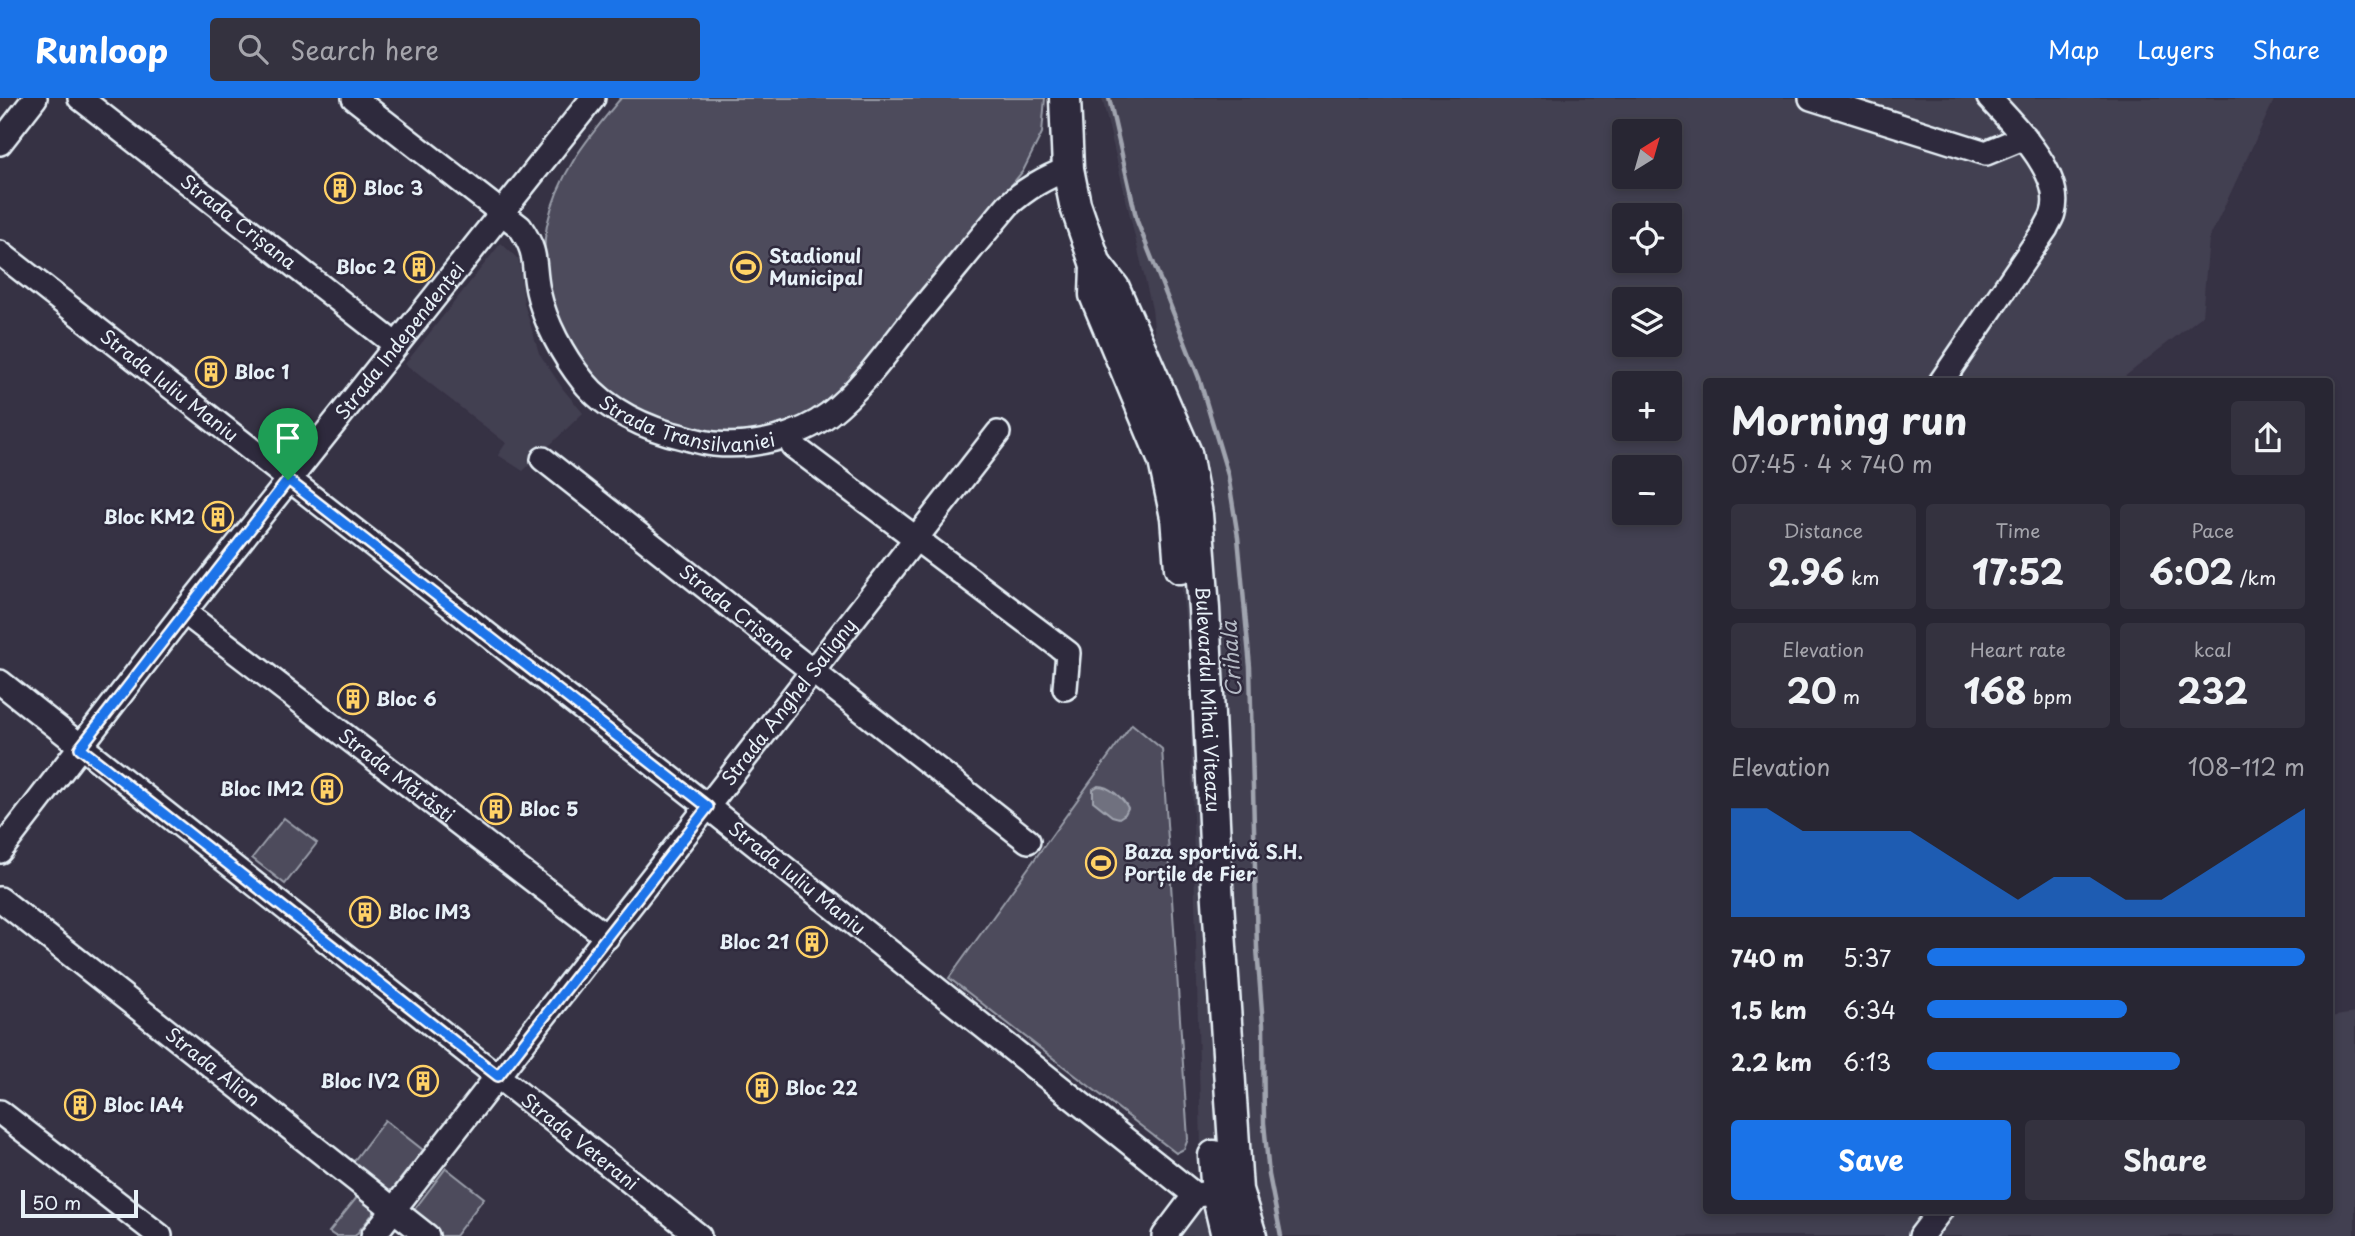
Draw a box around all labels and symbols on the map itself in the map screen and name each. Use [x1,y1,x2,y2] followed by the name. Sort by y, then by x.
[1612,119,1682,189] north arrow
[175,167,303,275] street label: Strada Crișana
[323,171,357,205] building icon: Bloc 3
[363,173,423,201] place label: Bloc 3
[769,241,863,291] place label: Stadionul Municipal
[402,250,436,284] building icon: Bloc 2
[729,250,763,284] sports icon: Stadionul Municipal
[336,252,396,280] place label: Bloc 2
[328,256,470,425] street label: Strada Independenței
[95,322,245,448] street label: Strada Iuliu Maniu
[194,355,228,389] building icon: Bloc 1
[234,357,289,385] place label: Bloc 1
[594,388,778,458] street label: Strada Transilvaniei
[258,408,318,480] pin
[201,500,235,534] building icon: Bloc KM2
[103,502,195,530] place label: Bloc KM2
[674,557,802,666] street label: Strada Crișana
[1189,585,1229,813] street label: Bulevardul Mihai Viteazu
[714,611,862,791] street label: Strada Anghel Saligny
[1211,619,1249,698] water label: Crihala
[336,682,370,716] building icon: Bloc 6
[376,684,437,712] place label: Bloc 6
[333,721,461,828] street label: Strada Mărăști
[310,772,344,806] building icon: Bloc IM2
[220,774,304,802] place label: Bloc IM2
[479,792,513,826] building icon: Bloc 5
[519,794,578,822] place label: Bloc 5
[723,814,872,941] street label: Strada Iuliu Maniu
[1124,837,1303,887] place label: Baza sportivă S.H. Porțile de Fier
[1084,846,1118,880] sports icon: Baza sportivă S.H. Porțile de Fier
[348,895,382,929] building icon: Bloc IM3
[388,897,471,925] place label: Bloc IM3
[795,925,829,959] building icon: Bloc 21
[719,927,789,955] place label: Bloc 21
[160,1020,267,1112] street label: Strada Alion
[406,1064,440,1098] building icon: Bloc IV2
[320,1066,400,1094] place label: Bloc IV2
[745,1071,779,1105] building icon: Bloc 22
[785,1073,858,1101] place label: Bloc 22
[516,1086,645,1196] street label: Strada Veterani
[63,1088,97,1122] building icon: Bloc IA4
[103,1090,184,1118] place label: Bloc IA4
[21,1187,138,1219] scale bar

